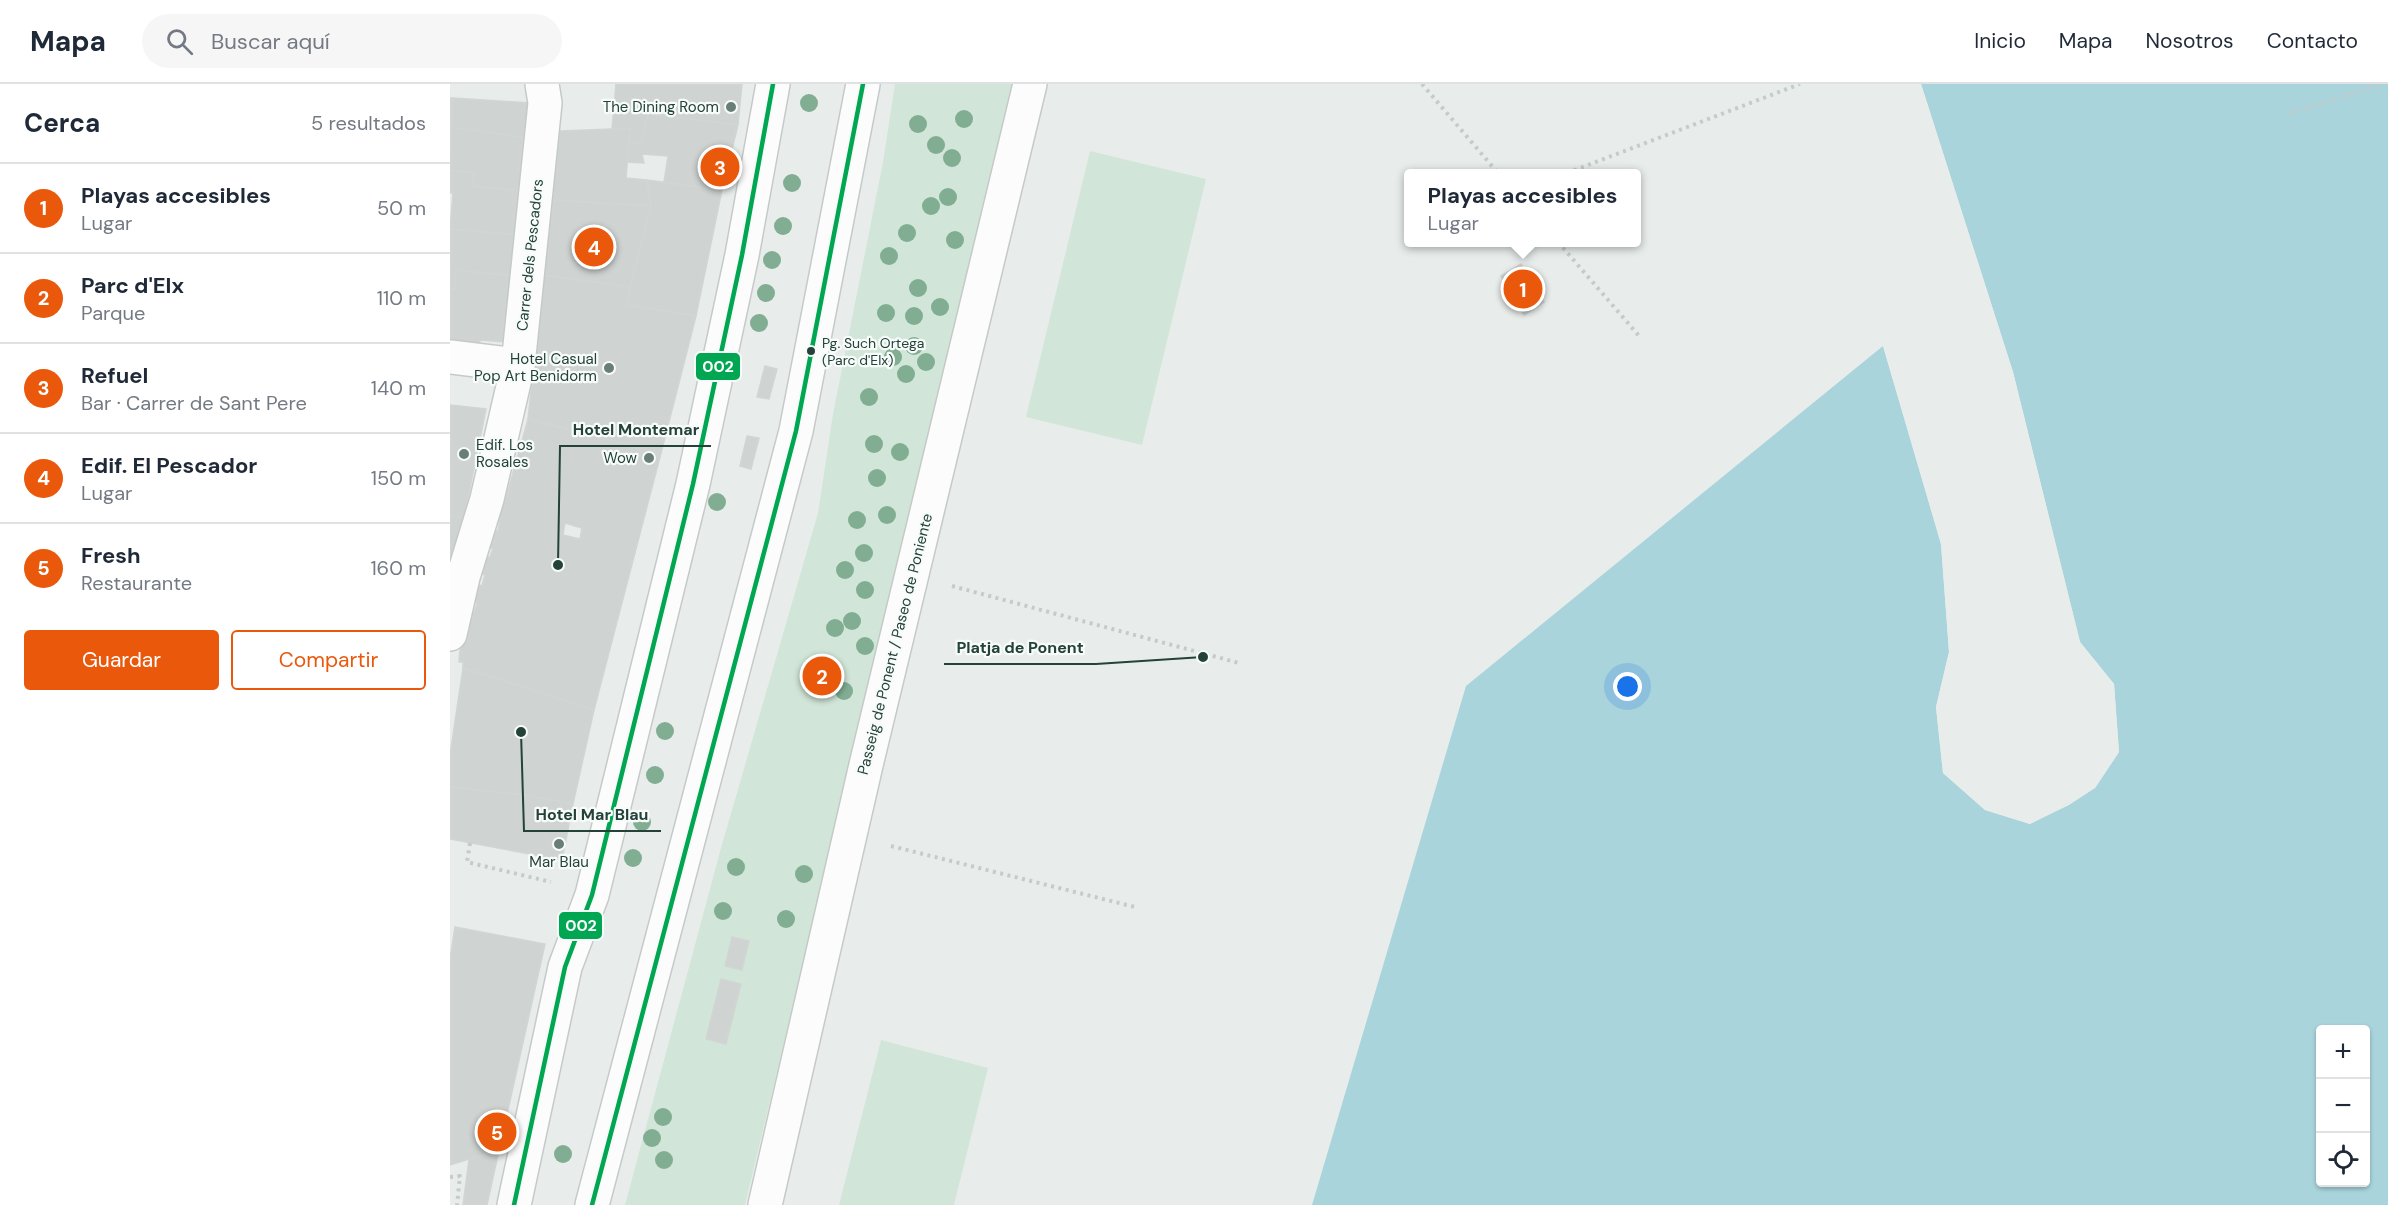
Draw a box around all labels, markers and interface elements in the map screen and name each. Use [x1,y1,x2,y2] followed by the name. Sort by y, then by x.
[142,14,562,68] search box
[30,23,106,60] text: Mapa
[163,25,196,58] icon: search
[211,27,330,56] text: Buscar aquí
[1974,27,2026,55] text: Inicio
[2059,27,2113,55] text: Mapa
[2146,27,2234,55] text: Nosotros
[2267,27,2358,55] text: Contacto
[603,97,719,117] place label: The Dining Room
[724,100,738,114] marker: The Dining Room
[24,106,100,140] text: Cerca
[311,110,426,136] text: 5 resultados
[700,144,740,190] pin: 3
[1404,169,1641,247] popup
[512,178,548,332] street label: Carrer dels Pescadors
[81,181,271,210] text: Playas accesibles
[1428,181,1617,210] text: Playas accesibles
[40,195,47,221] text: 1
[377,195,426,221] text: 50 m
[81,210,132,236] text: Lugar
[1428,210,1479,236] text: Lugar
[574,224,614,270] pin: 4
[1504,266,1542,312] pin: 1
[81,271,184,300] text: Parc d'Elx
[38,285,49,311] text: 2
[377,285,426,311] text: 110 m
[81,300,145,326] text: Parque
[822,334,924,369] place label: Pg. Such Ortega (Parc d'Elx)
[805,345,817,357] marker: Pg. Such Ortega (Parc d'Elx)
[474,349,597,386] place label: Hotel Casual Pop Art Benidorm
[695,352,741,381] line badge: 002
[702,356,734,377] text: 002
[81,361,148,390] text: Refuel
[602,361,616,375] marker: Hotel Casual Pop Art Benidorm
[37,375,50,401] text: 3
[371,375,426,401] text: 140 m
[81,390,307,416] text: Bar · Carrer de Sant Pere
[560,412,711,446] callout: Hotel Montemar
[573,419,700,440] text: Hotel Montemar
[476,435,533,472] place label: Edif. Los Rosales
[457,447,471,461] marker: Edif. Los Rosales
[603,448,638,468] place label: Wow
[81,451,257,480] text: Edif. El Pescador
[642,451,656,465] marker: Wow
[37,465,50,491] text: 4
[371,465,426,491] text: 150 m
[81,480,132,506] text: Lugar
[853,511,937,777] street label: Passeig de Ponent / Paseo de Poniente
[81,541,141,570] text: Fresh
[37,555,50,581] text: 5
[370,555,426,581] text: 160 m
[81,570,192,596] text: Restaurante
[24,630,219,690] button: Guardar
[231,630,426,690] button: Compartir
[944,630,1096,664] callout: Platja de Ponent
[956,637,1084,658] text: Platja de Ponent
[802,654,842,698] pin: 2
[1613,672,1642,701] your location
[524,797,661,831] callout: Hotel Mar Blau
[536,804,648,825] text: Hotel Mar Blau
[552,837,566,851] marker: Mar Blau
[529,852,589,872] place label: Mar Blau
[558,911,603,940] line badge: 002
[565,915,597,936] text: 002
[2316,1025,2370,1187] map controls
[2316,1025,2370,1079] button: +
[2316,1079,2370,1133] button: −
[478,1110,516,1154] pin: 5
[2316,1133,2370,1187] button: locate

